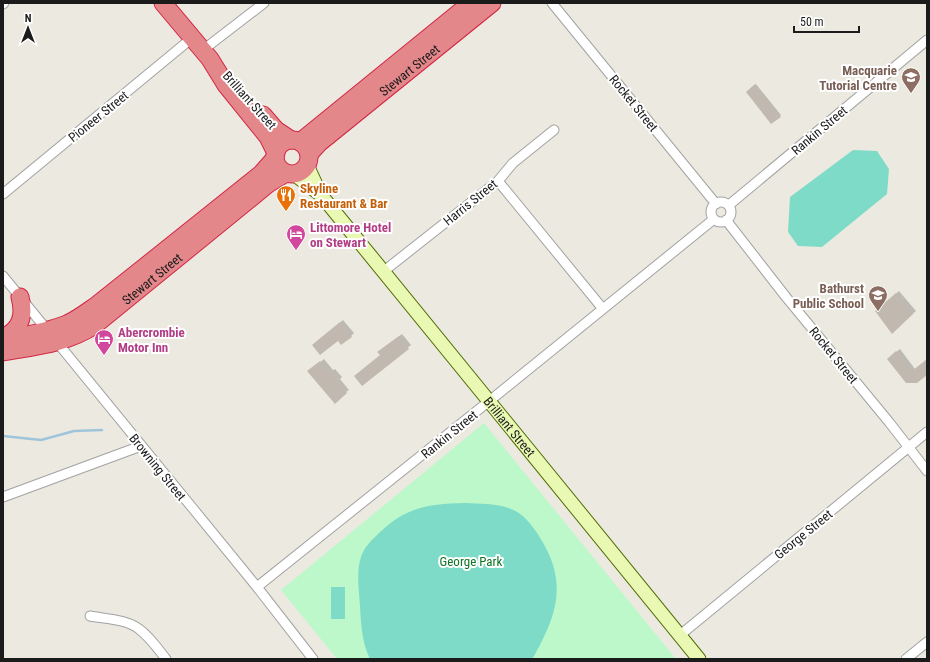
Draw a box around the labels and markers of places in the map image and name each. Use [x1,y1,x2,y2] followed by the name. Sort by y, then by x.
[819,63,897,93] place label: Macquarie Tutorial Centre
[900,66,922,94] school or university icon: Macquarie Tutorial Centre
[300,181,388,211] place label: Skyline Restaurant & Bar
[275,184,297,212] restaurant icon: Skyline Restaurant & Bar
[310,220,391,250] place label: Littomore Hotel on Stewart
[285,223,307,251] hotel icon: Littomore Hotel on Stewart
[793,281,864,311] place label: Bathurst Public School
[867,284,889,312] school or university icon: Bathurst Public School
[118,325,185,355] place label: Abercrombie Motor Inn
[93,328,115,356] hotel icon: Abercrombie Motor Inn

